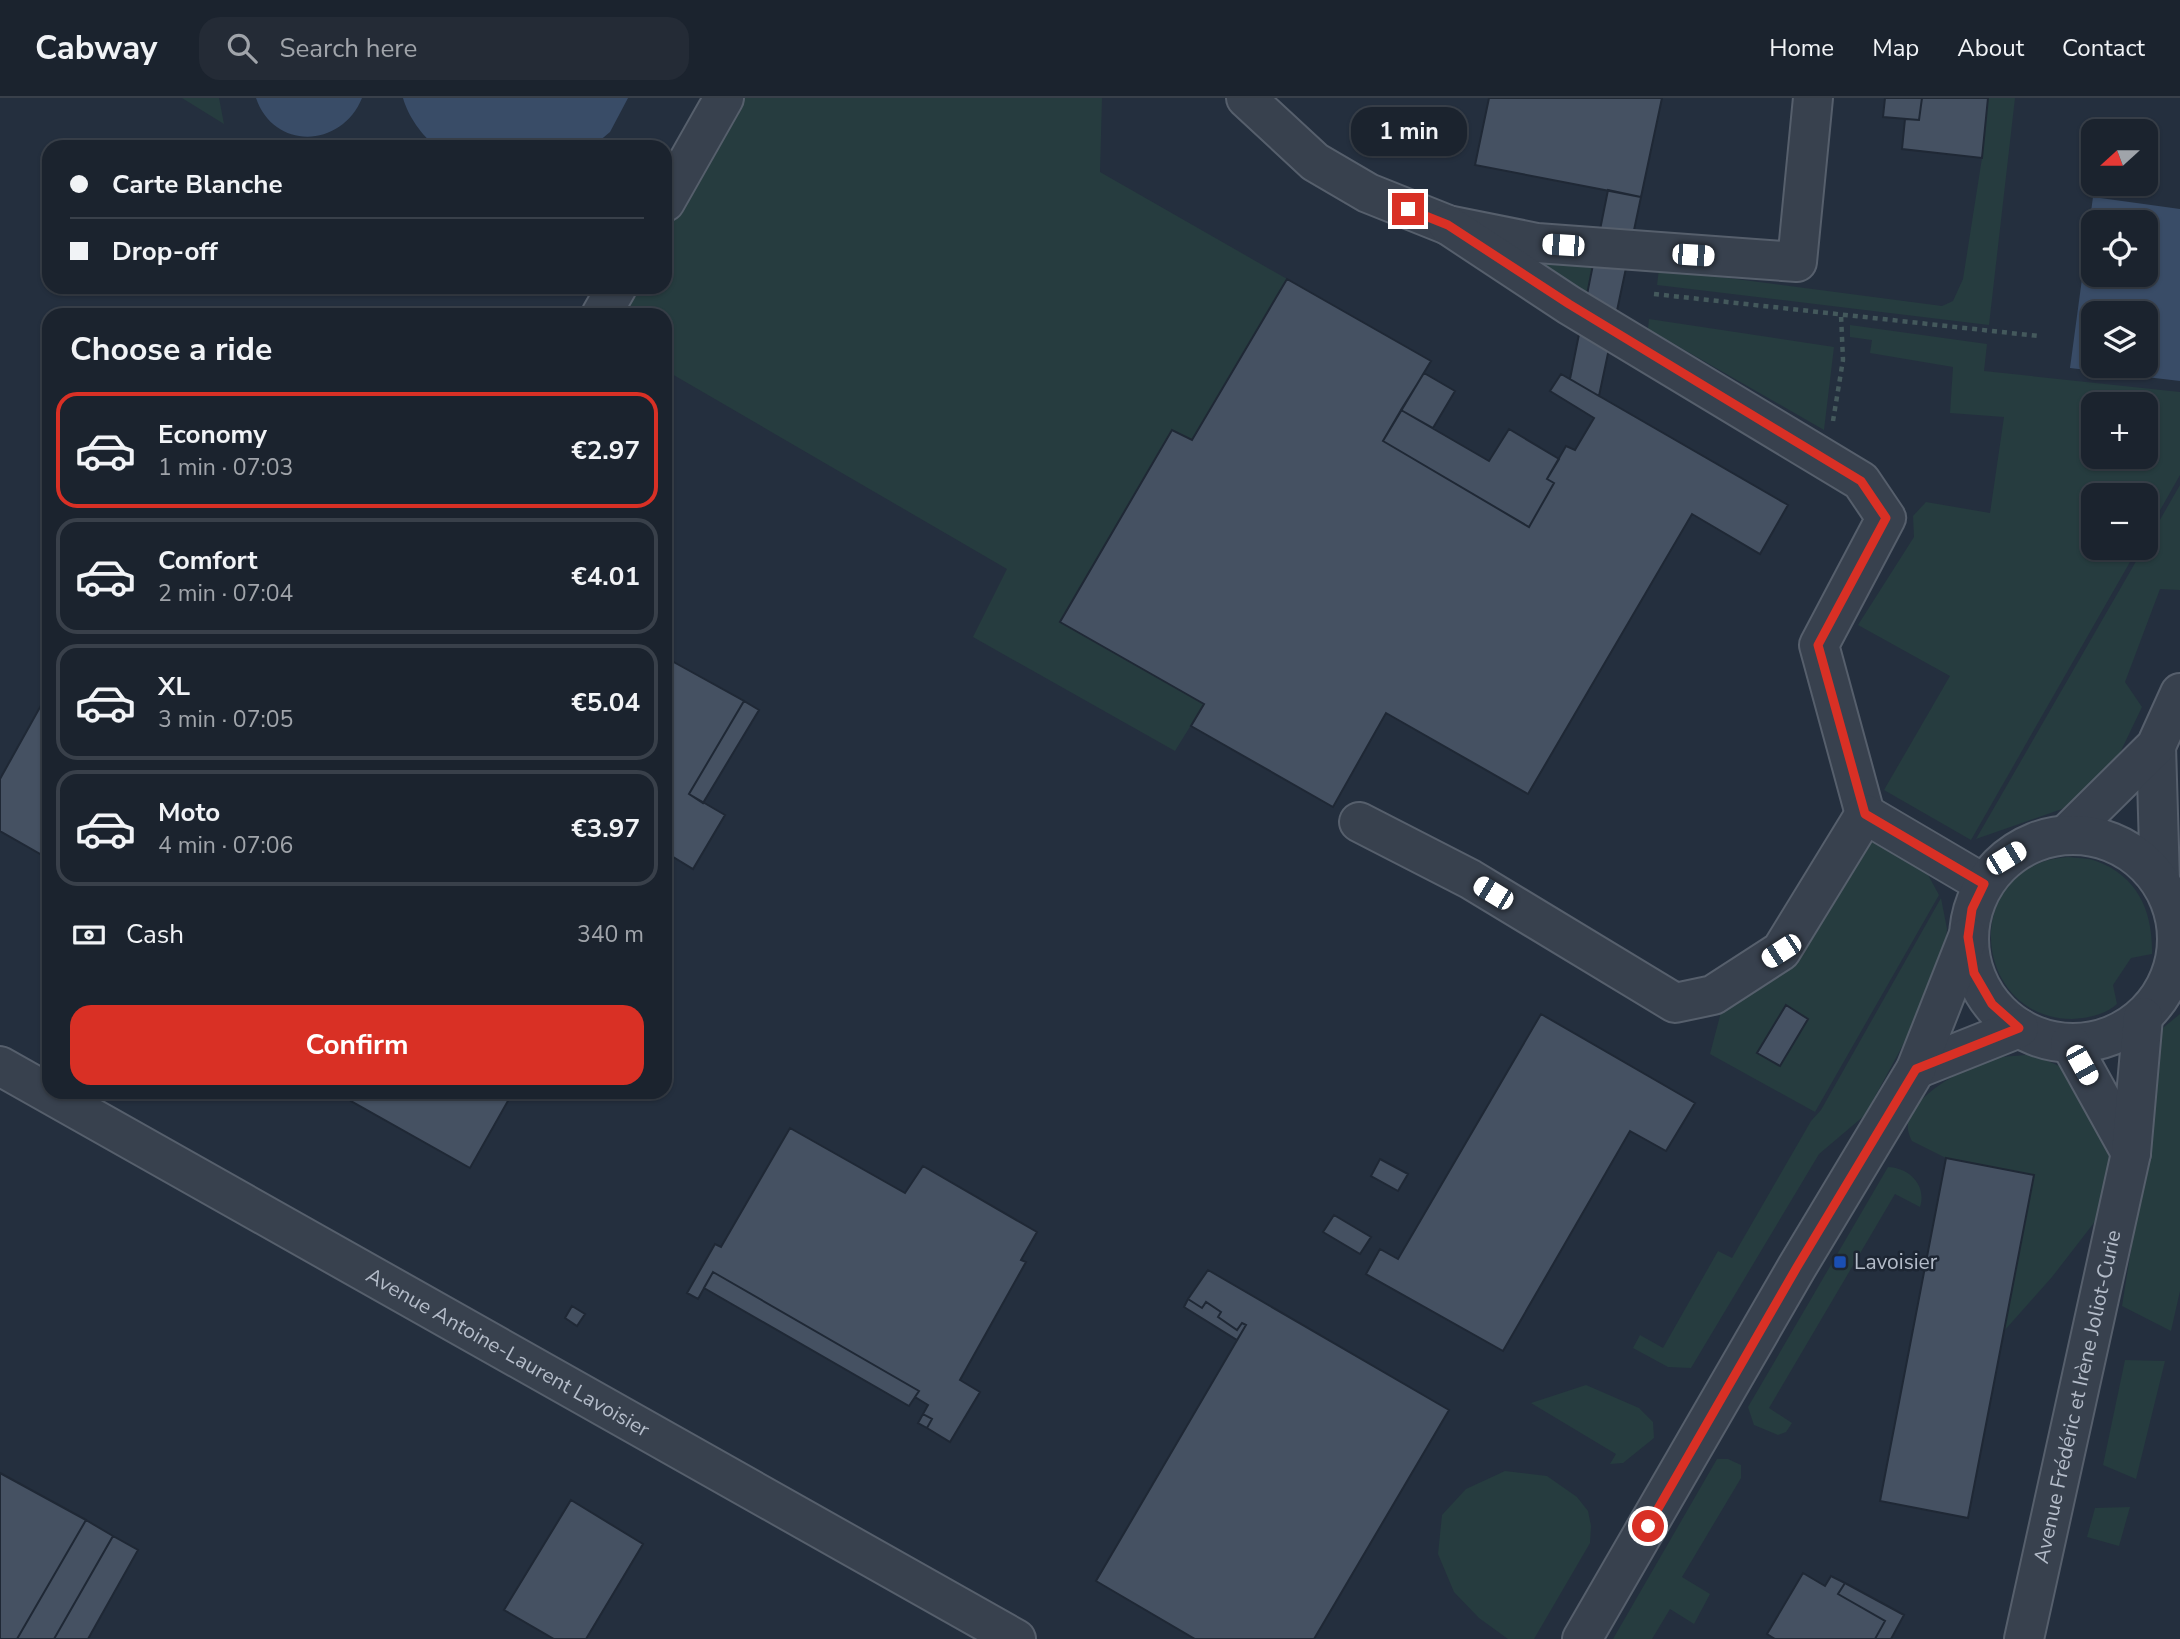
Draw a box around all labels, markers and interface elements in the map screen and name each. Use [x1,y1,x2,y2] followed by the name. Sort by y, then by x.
[199,17,689,80] search box
[35,26,157,71] text: Cabway
[223,29,261,67] icon: search
[279,31,417,66] text: Search here
[1769,32,1834,64] text: Home
[1872,32,1919,64] text: Map
[1957,32,2024,64] text: About
[2062,32,2145,64] text: Contact
[1350,108,1466,156] callout: 1 min
[1379,116,1439,147] text: 1 min
[2081,119,2158,196] north arrow
[2081,119,2158,560] map controls
[112,167,282,202] text: Carte Blanche
[1392,193,1424,225] route end
[2081,210,2158,287] button: locate
[1542,233,1585,257] car
[112,234,218,269] text: Drop-off
[1672,243,1715,267] car
[2081,301,2158,378] button: layers
[70,328,272,371] text: Choose a ride
[2081,392,2158,469] button: +
[158,417,267,452] text: Economy
[74,419,137,482] icon: car
[571,433,640,468] text: €2.97
[158,452,293,483] text: 1 min · 07:03
[2081,483,2158,560] button: −
[158,543,258,578] text: Comfort
[74,545,137,608] icon: car
[571,559,640,594] text: €4.01
[158,578,293,609] text: 2 min · 07:04
[158,669,190,704] text: XL
[74,671,137,734] icon: car
[571,685,640,720] text: €5.04
[158,704,293,735] text: 3 min · 07:05
[158,795,220,830] text: Moto
[74,797,137,860] icon: car
[571,811,640,846] text: €3.97
[158,830,293,861] text: 4 min · 07:06
[1983,838,2030,878] car
[1470,873,1517,913] car
[70,916,108,954] icon: cash
[126,917,184,952] text: Cash
[577,919,644,950] text: 340 m
[1758,931,1805,971] car
[70,1005,644,1085] button: Confirm
[2063,1042,2102,1088] car
[2027,1227,2128,1566] street label: Avenue Frédéric et Irène Joliot-Curie
[1854,1248,1938,1276] place label: Lavoisier
[1832,1254,1848,1270] marker: Lavoisier
[361,1261,655,1444] street label: Avenue Antoine-Laurent Lavoisier
[1632,1510,1664,1542] route start

